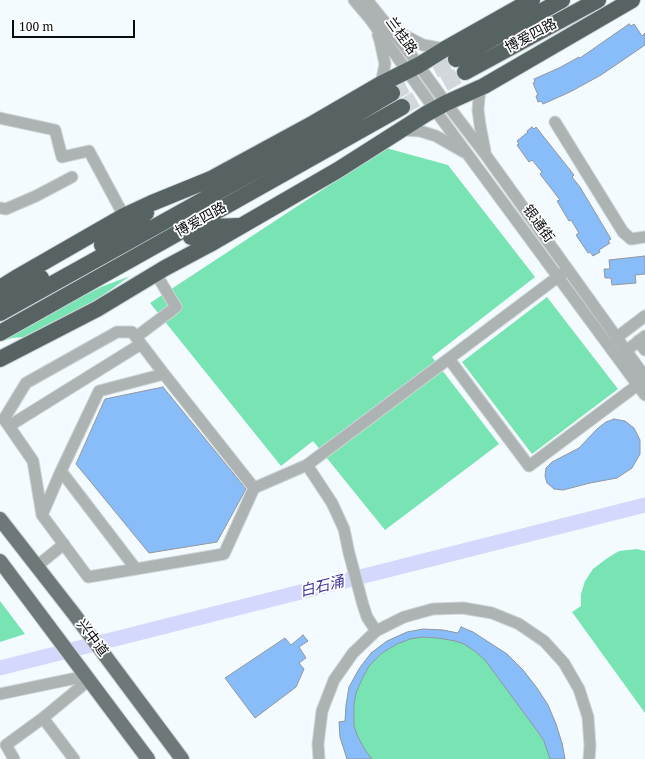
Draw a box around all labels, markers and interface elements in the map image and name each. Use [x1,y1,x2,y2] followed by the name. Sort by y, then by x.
[14,12,137,38] scale bar
[382,14,420,58] street label: 兰桂路
[502,15,560,57] street label: 博爱四路
[19,18,54,35] text: 100 m
[172,199,230,241] street label: 博爱四路
[519,202,557,246] street label: 银通街
[298,573,346,601] water label: 白石涌
[73,616,111,660] street label: 兴中道

